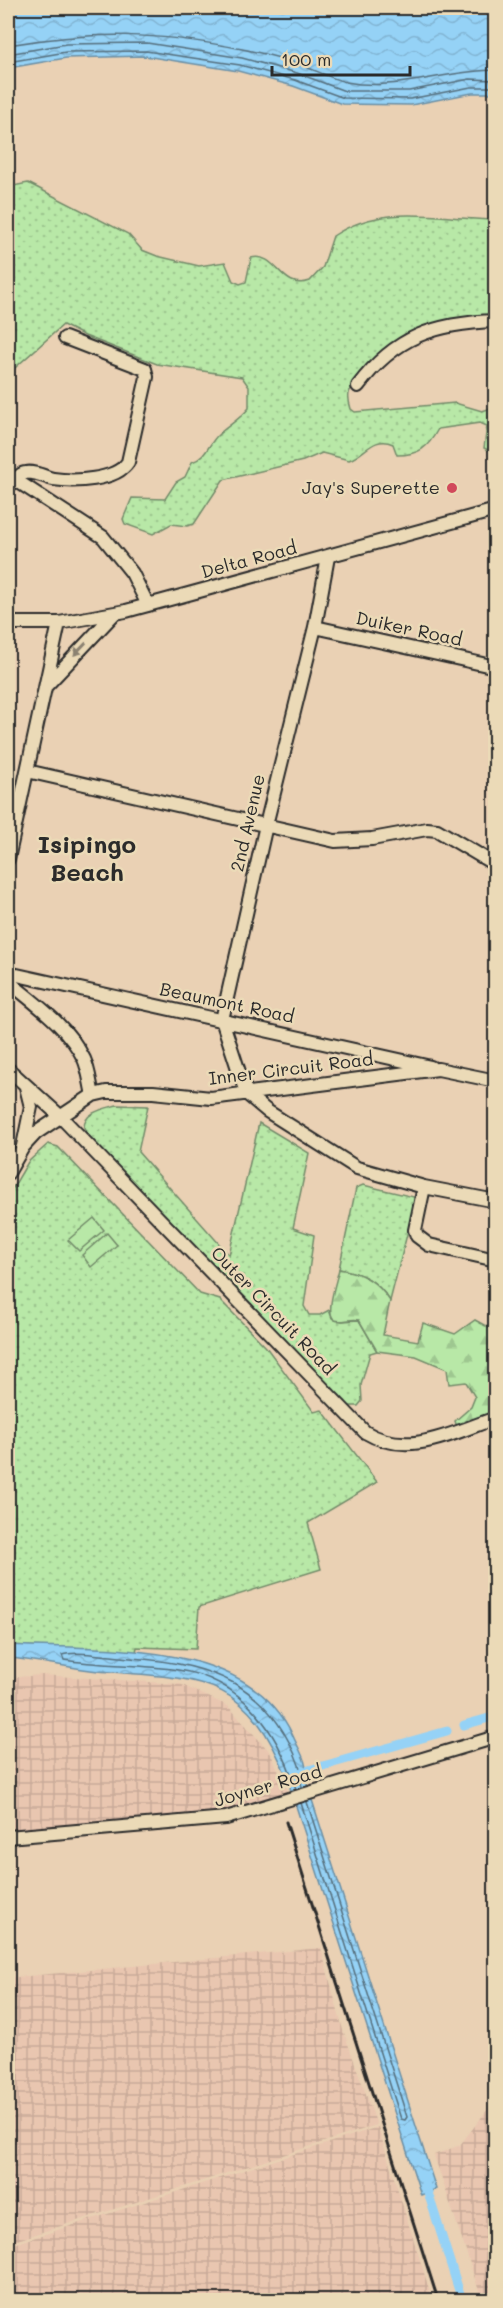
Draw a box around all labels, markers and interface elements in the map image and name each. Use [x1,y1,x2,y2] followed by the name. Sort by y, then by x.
[272,39,410,77] scale bar
[281,47,331,71] text: 100 m
[302,475,440,499] place label: Jay's Superette
[445,481,459,495] marker: Jay's Superette
[198,535,299,583] street label: Delta Road
[354,605,465,651] street label: Duiker Road
[73,641,87,655] one-way arrow
[224,772,270,874] street label: 2nd Avenue
[38,828,136,887] district label: Isipingo Beach
[158,976,297,1028] street label: Beaumont Road
[207,1046,375,1090] street label: Inner Circuit Road
[206,1241,341,1380] street label: Outer Circuit Road
[211,1758,324,1812] street label: Joyner Road

